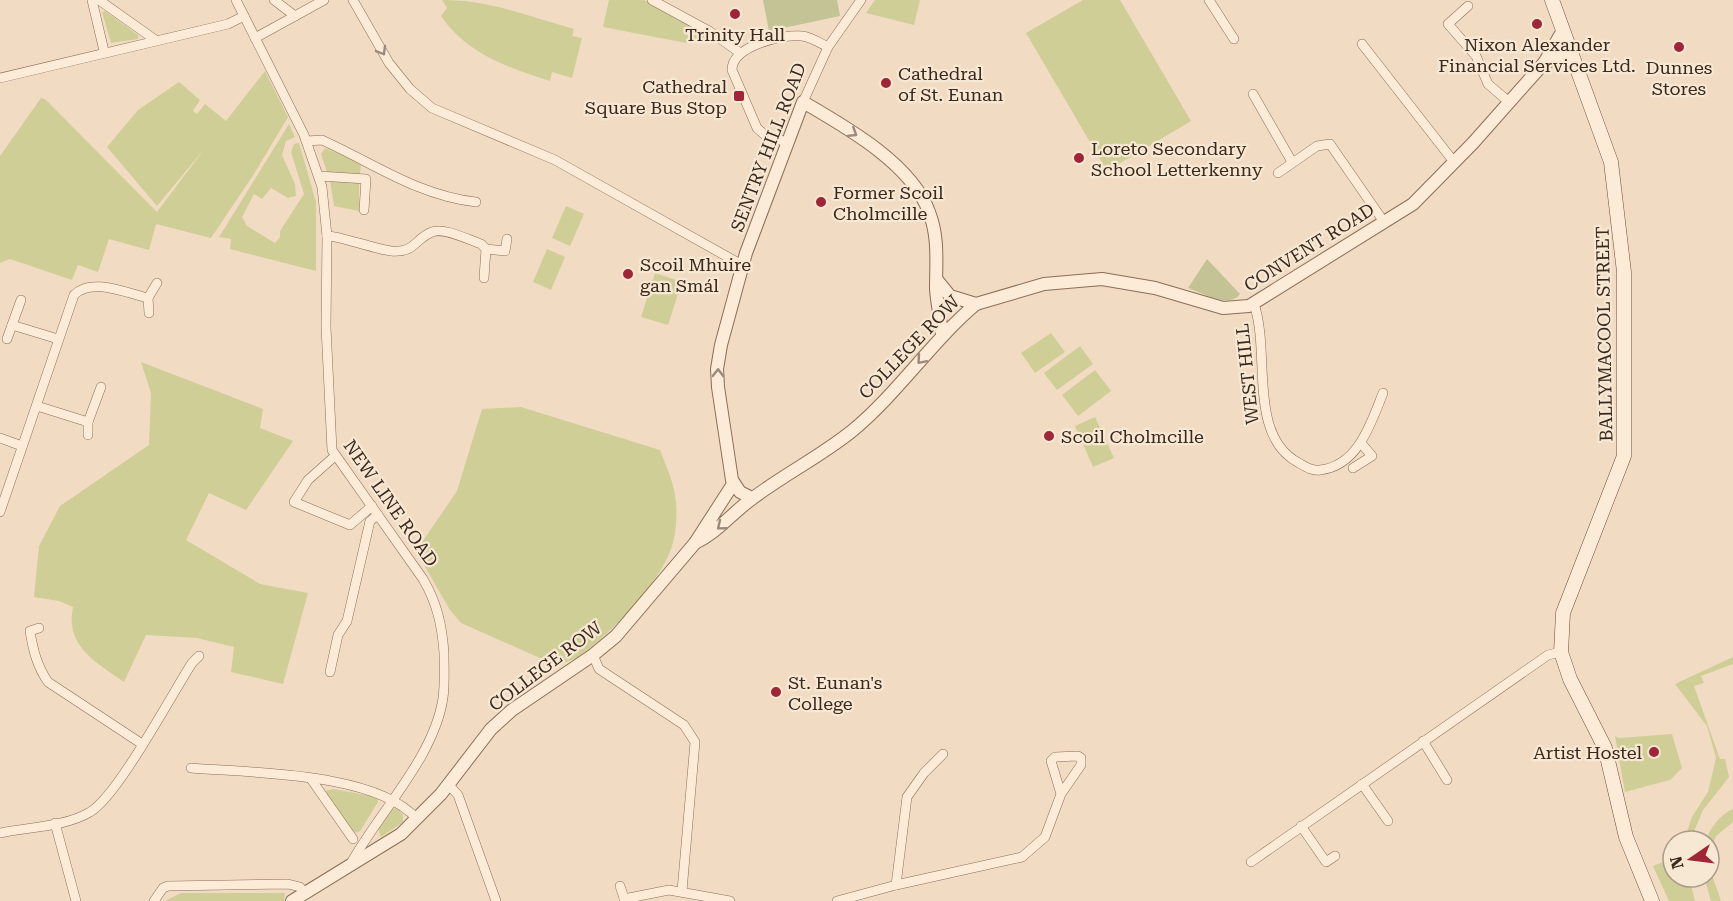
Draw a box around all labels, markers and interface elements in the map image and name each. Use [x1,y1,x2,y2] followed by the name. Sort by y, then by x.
[728,7,742,21] marker: Trinity Hall
[1530,17,1544,31] marker: Nixon Alexander Financial Services Ltd.
[685,24,786,45] place label: Trinity Hall
[1438,34,1636,76] place label: Nixon Alexander Financial Services Ltd.
[1672,40,1686,54] marker: Dunnes Stores
[374,45,386,55] one-way arrow
[1646,57,1712,99] place label: Dunnes Stores
[726,59,810,234] street label: SENTRY HILL ROAD
[898,63,1004,105] place label: Cathedral of St. Eunan
[585,76,727,118] place label: Cathedral Square Bus Stop
[879,76,893,90] marker: Cathedral of St. Eunan
[732,89,746,103] marker: Cathedral Square Bus Stop
[847,125,857,137] one-way arrow
[1091,138,1263,180] place label: Loreto Secondary School Letterkenny
[1072,151,1086,165] marker: Loreto Secondary School Letterkenny
[833,182,944,224] place label: Former Scoil Cholmcille
[814,195,828,209] marker: Former Scoil Cholmcille
[1240,198,1378,296] street label: CONVENT ROAD
[1592,226,1616,442] street label: BALLYMACOOL STREET
[640,254,751,296] place label: Scoil Mhuire gan Smál
[621,267,635,281] marker: Scoil Mhuire gan Smál
[854,290,964,403] street label: COLLEGE ROW
[1231,322,1263,426] street label: WEST HILL
[917,353,928,364] one-way arrow
[712,369,724,378] one-way arrow
[1061,426,1204,447] place label: Scoil Cholmcille
[1042,429,1056,443] marker: Scoil Cholmcille
[339,436,443,570] street label: NEW LINE ROAD
[716,519,727,530] one-way arrow
[485,616,606,715] street label: COLLEGE ROW
[788,672,882,714] place label: St. Eunan's College
[769,685,783,699] marker: St. Eunan's College
[1533,742,1642,763] place label: Artist Hostel
[1647,745,1661,759] marker: Artist Hostel
[1661,829,1721,889] north arrow
[1666,854,1688,871] text: N

